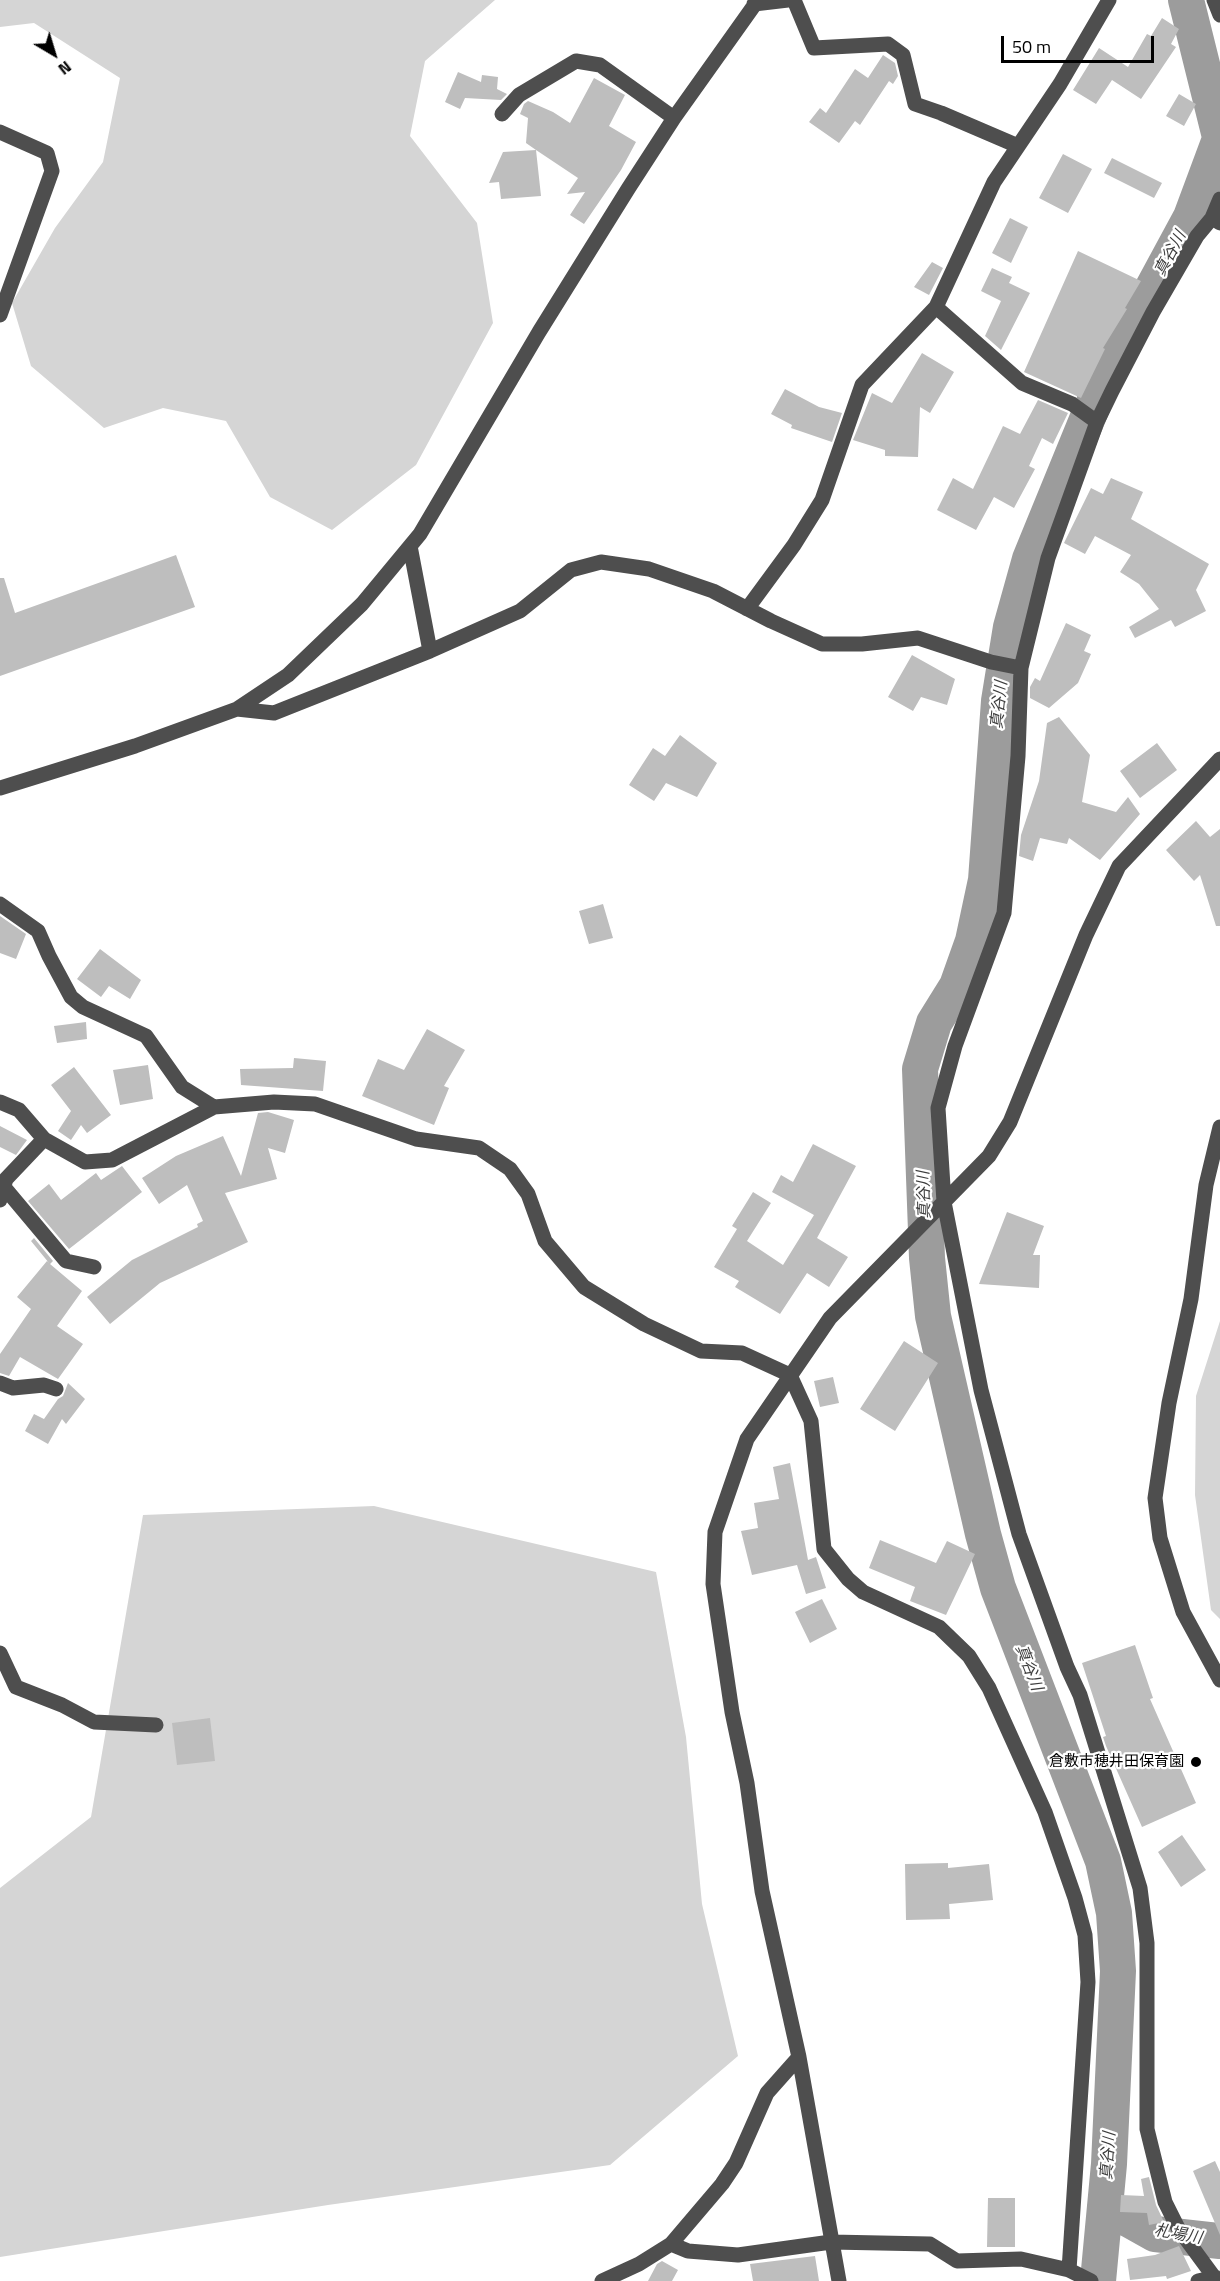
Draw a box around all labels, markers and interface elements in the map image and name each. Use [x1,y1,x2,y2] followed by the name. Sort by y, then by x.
[24,24,84,84] north arrow
[1004,24,1157,62] scale bar
[1012,33,1051,60] text: 50 m
[53,55,77,81] text: N
[1151,228,1191,280] water label: 真谷川
[988,680,1012,730] water label: 真谷川
[915,1171,935,1219] water label: 真谷川
[1010,1642,1046,1694] water label: 真谷川
[1049,1753,1184,1771] place label: 倉敷市穂井田保育園
[1189,1755,1203,1769] marker: 倉敷市穂井田保育園
[1098,2131,1120,2181] water label: 真谷川
[1153,2221,1203,2249] water label: 札場川

